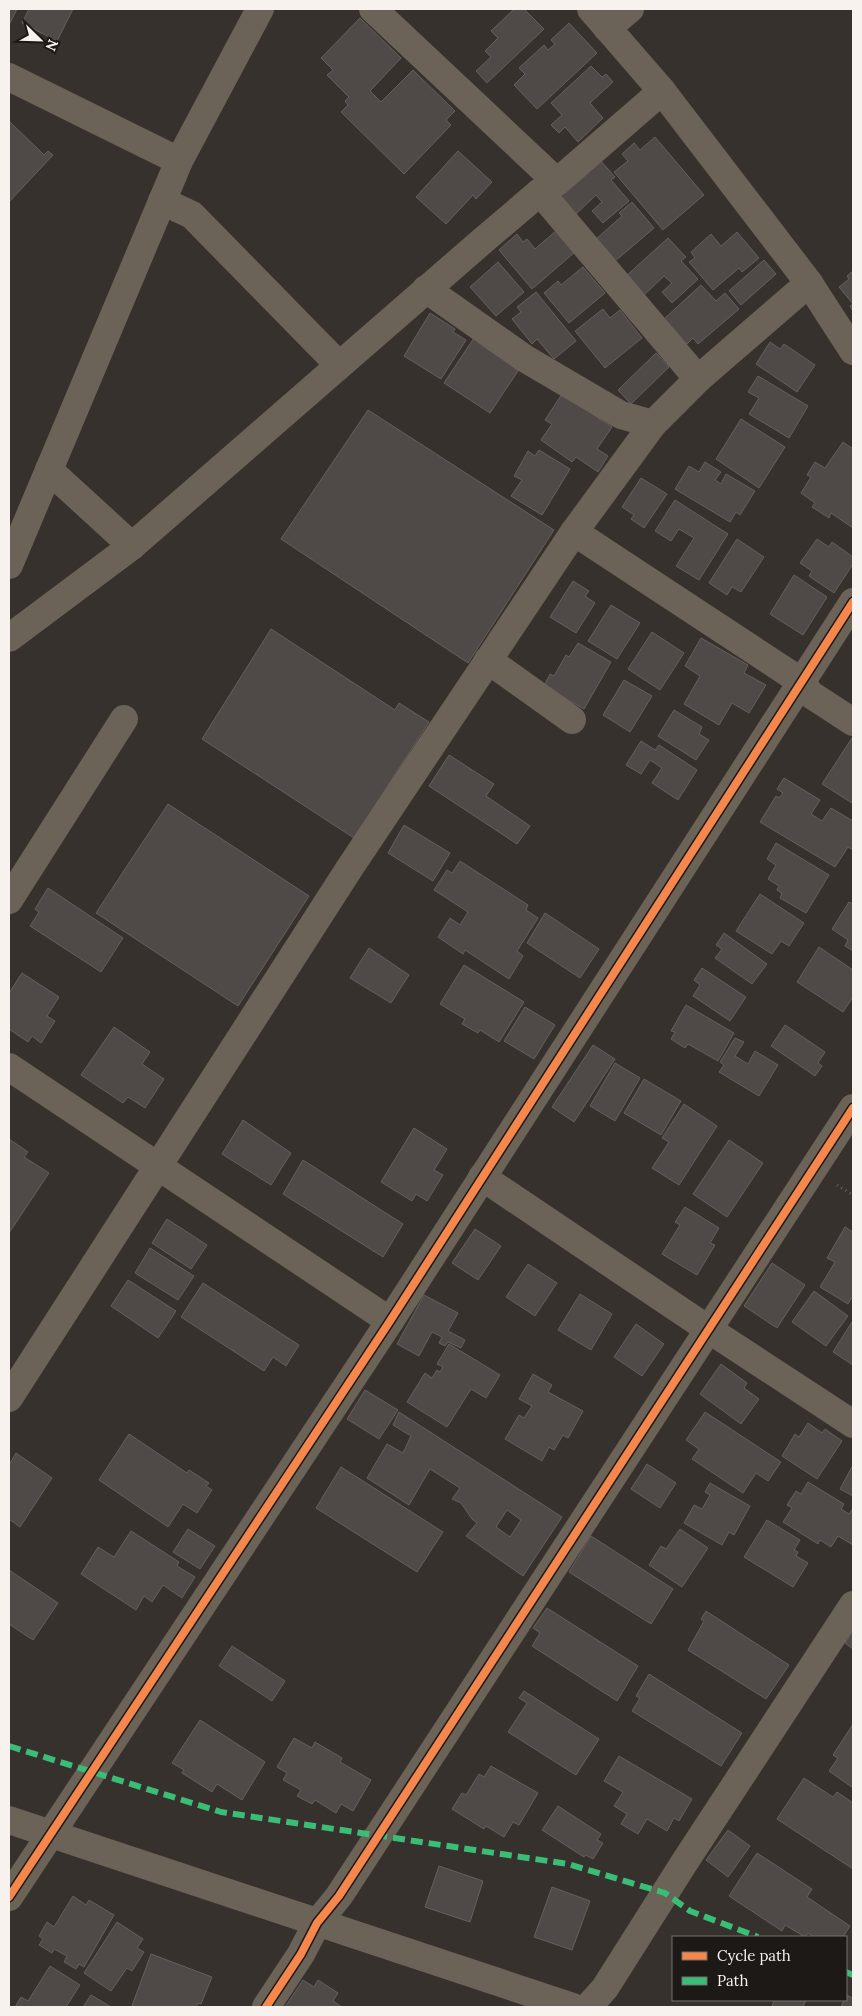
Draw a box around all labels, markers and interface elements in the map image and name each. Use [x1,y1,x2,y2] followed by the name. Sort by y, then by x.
[15,15,65,65] north arrow
[41,37,62,54] text: N
[672,1936,847,2001] legend
[717,1946,791,1965] text: Cycle path
[717,1971,748,1990] text: Path

